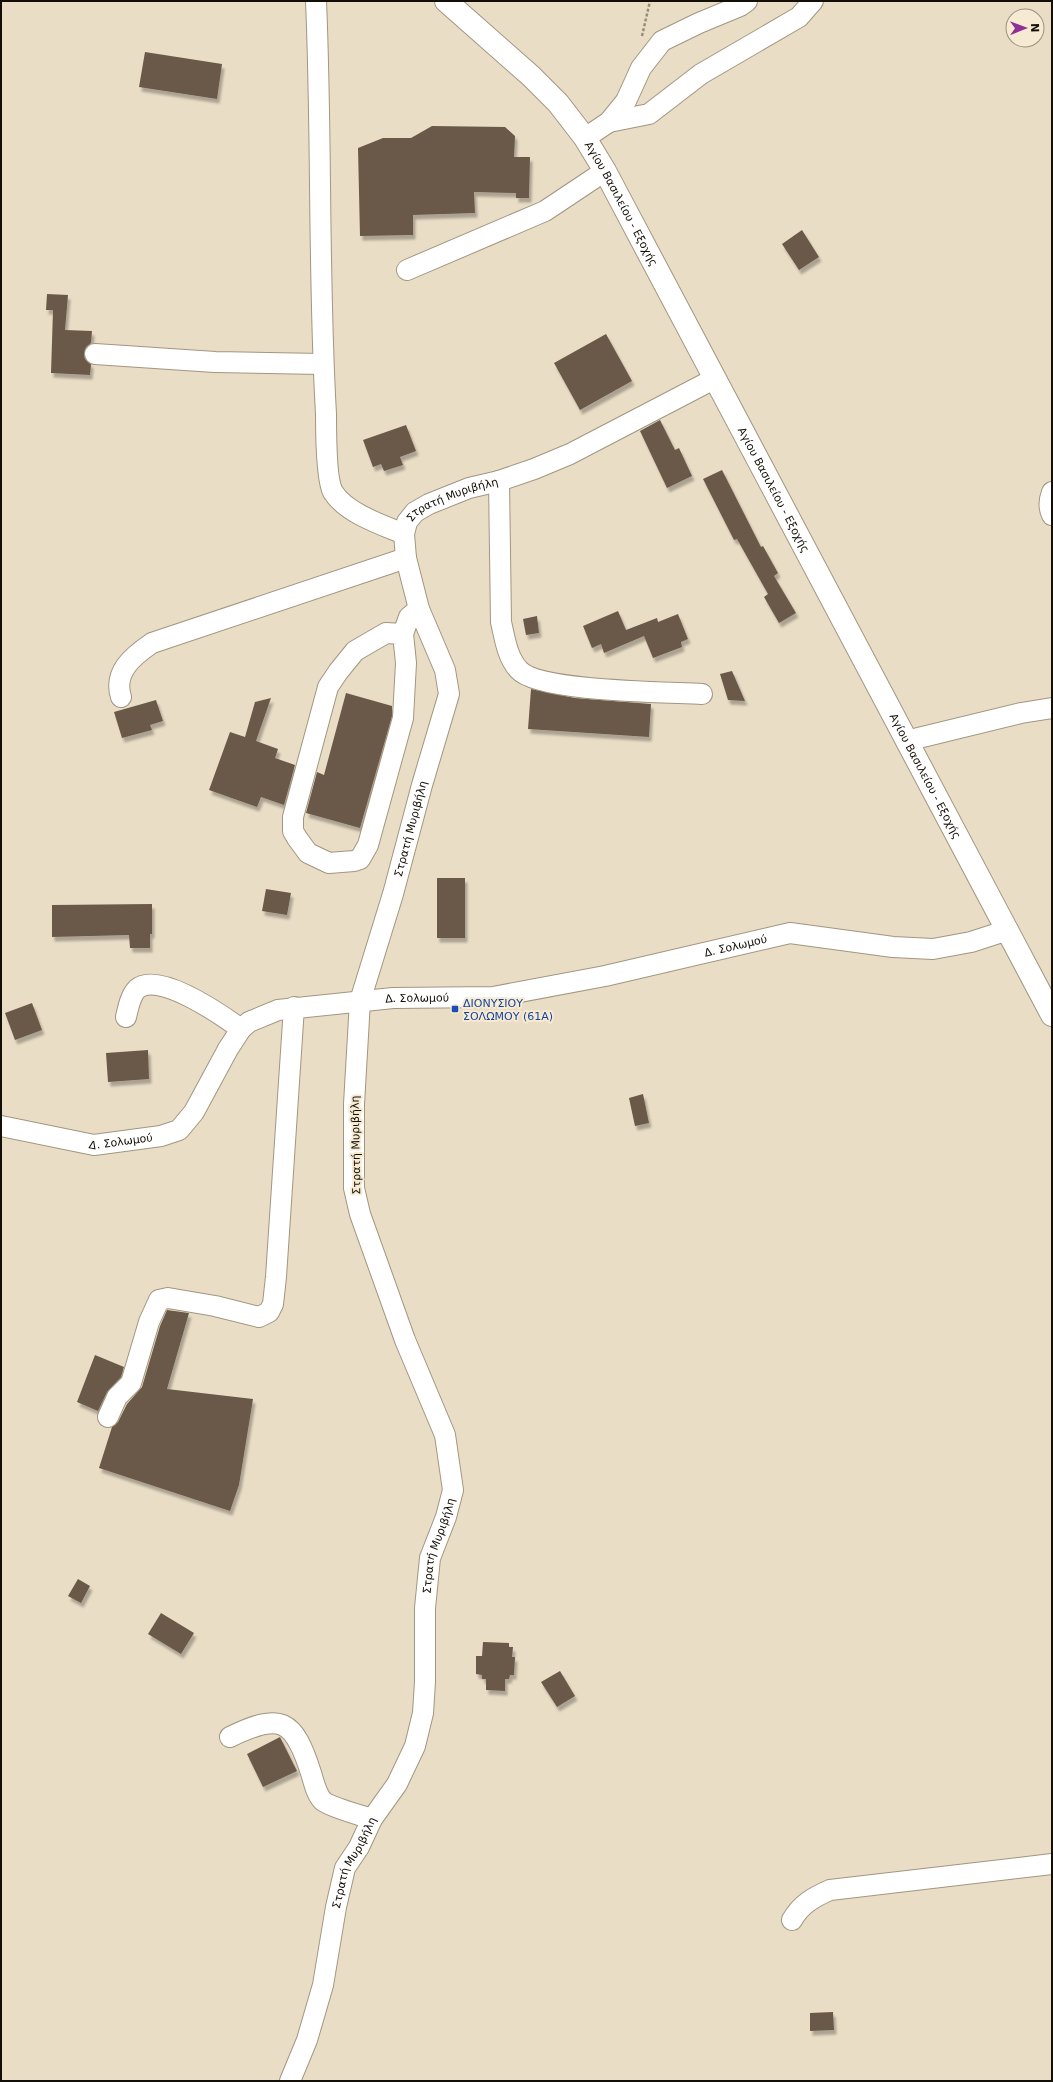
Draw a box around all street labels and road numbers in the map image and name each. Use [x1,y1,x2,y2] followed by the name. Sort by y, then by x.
[582,139,661,268] street label: Αγίου Βασιλείου - Εξοχής
[735,425,812,555] street label: Αγίου Βασιλείου - Εξοχής
[404,475,499,524] street label: Στρατή Μυριβήλη
[887,711,964,841] street label: Αγίου Βασιλείου - Εξοχής
[391,779,429,878] street label: Στρατή Μυριβήλη
[703,932,768,959] street label: Δ. Σολωμού
[384,991,449,1005] street label: Δ. Σολωμού
[349,1095,363,1195] street label: Στρατή Μυριβήλη
[88,1131,153,1152] street label: Δ. Σολωμού
[420,1497,457,1594] street label: Στρατή Μυριβήλη
[329,1815,379,1910] street label: Στρατή Μυριβήλη

